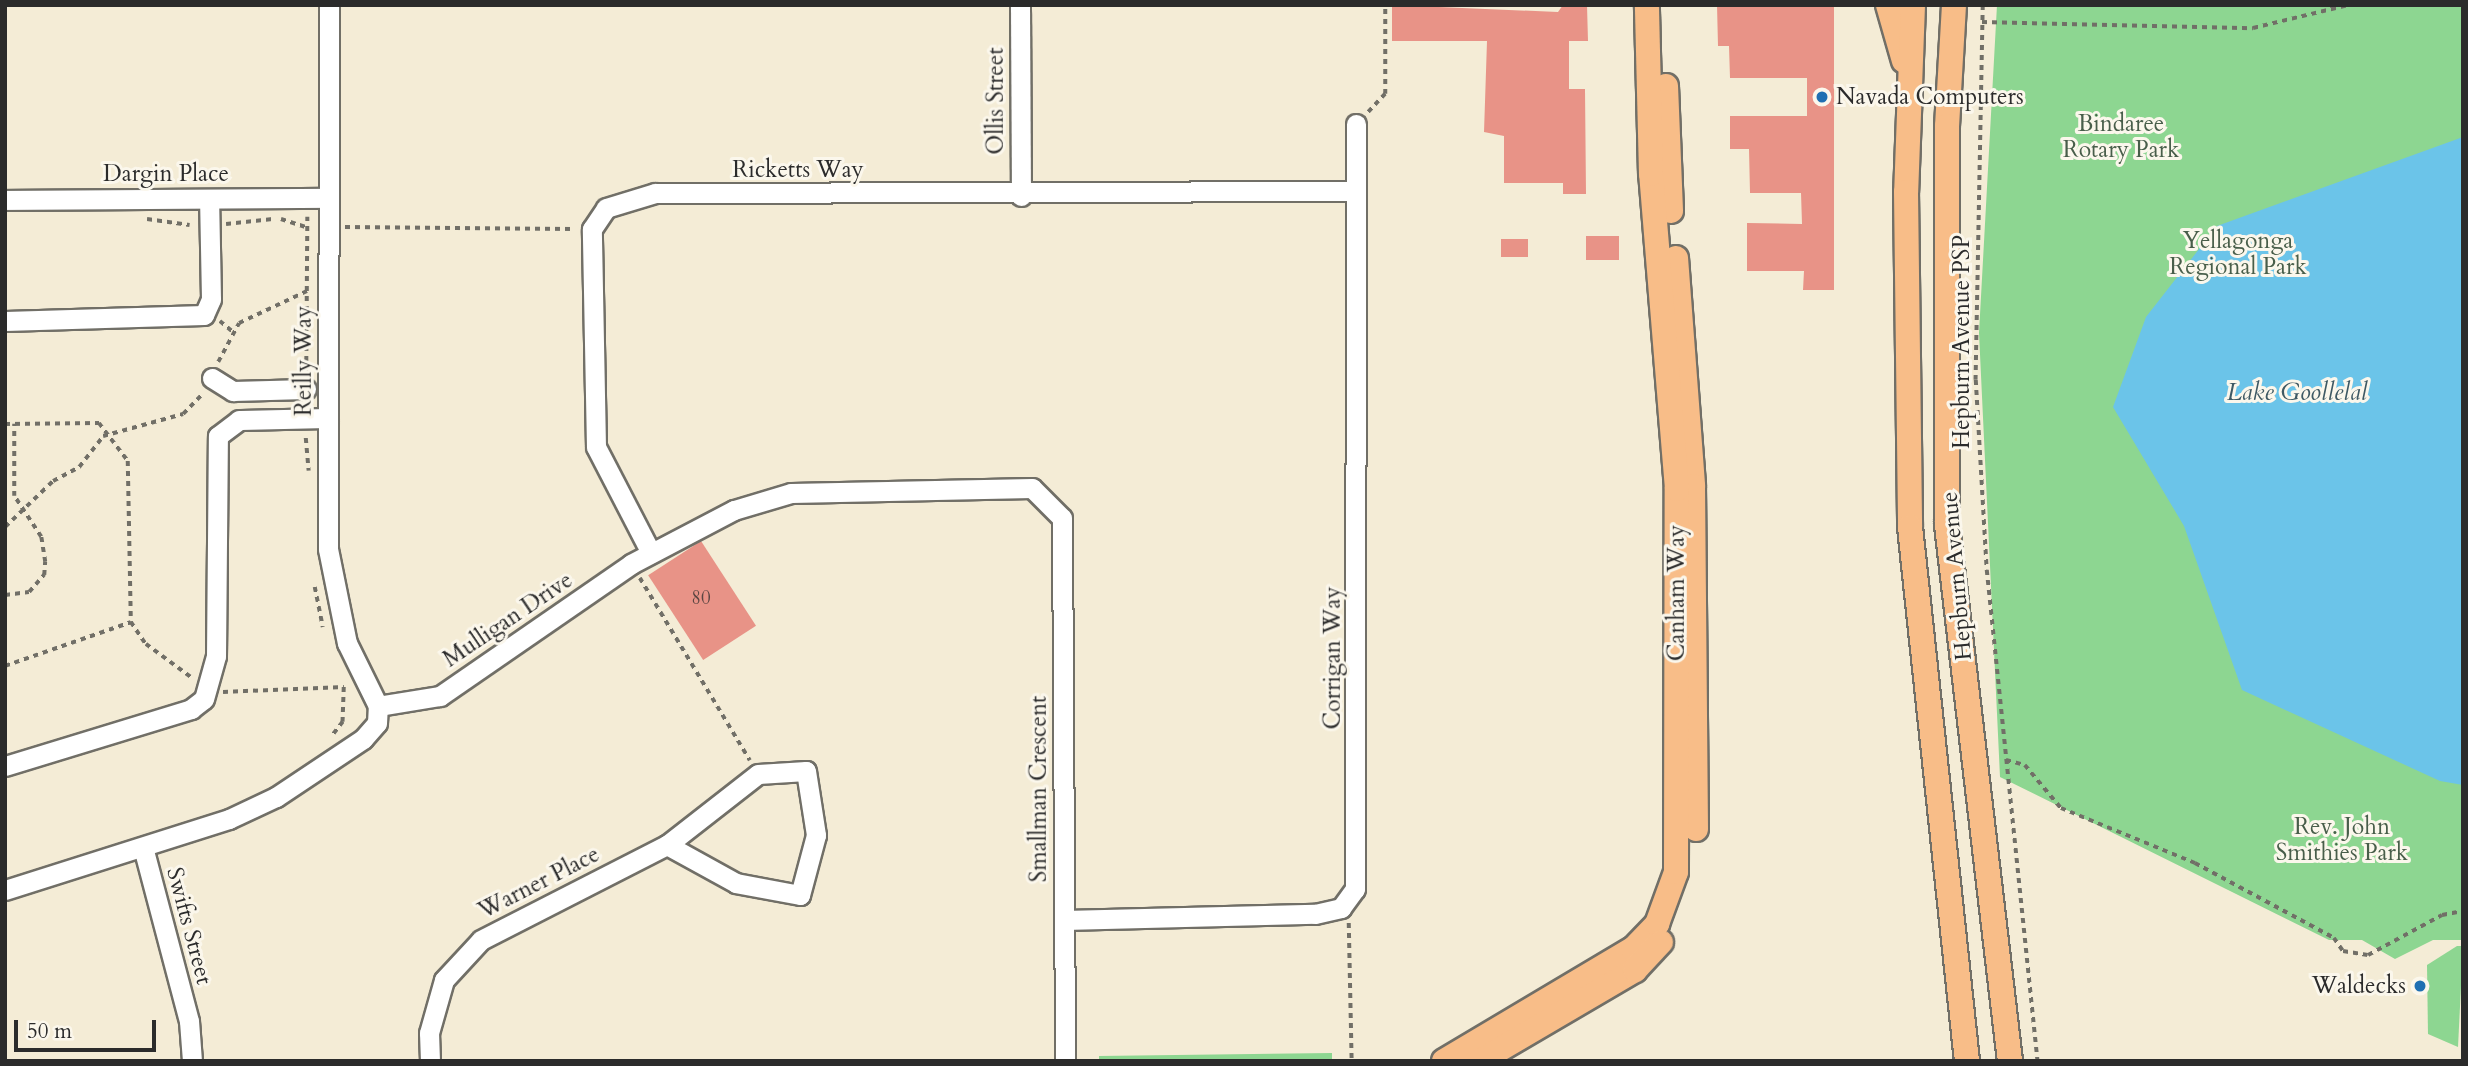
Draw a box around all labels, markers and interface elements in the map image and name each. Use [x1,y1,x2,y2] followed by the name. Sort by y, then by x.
[982,47,1010,155] street label: Ollis Street
[1836,83,2024,111] place label: Navada Computers
[1814,89,1830,105] marker: Navada Computers
[2063,110,2179,164] park label: Bindaree Rotary Park
[732,156,864,184] street label: Ricketts Way
[103,160,229,188] street label: Dargin Place
[2169,227,2307,281] park label: Yellagonga Regional Park
[1948,235,1976,449] street label: Hepburn Avenue PSP
[290,306,318,416] street label: Reilly Way
[2227,379,2367,407] water label: Lake Goollelal
[1936,491,1978,661] street label: Hepburn Avenue
[1663,525,1691,661] street label: Canham Way
[438,567,578,673] street label: Mulligan Drive
[1319,587,1347,729] street label: Corrigan Way
[691,588,711,610] house number: 80
[1025,696,1053,882] street label: Smallman Crescent
[2276,813,2408,867] park label: Rev. John Smithies Park
[474,841,604,925] street label: Warner Place
[160,865,218,987] street label: Swifts Street
[2312,972,2406,1000] place label: Waldecks
[2412,978,2428,994] marker: Waldecks
[18,1006,159,1050] scale bar
[27,1017,72,1046] text: 50 m

